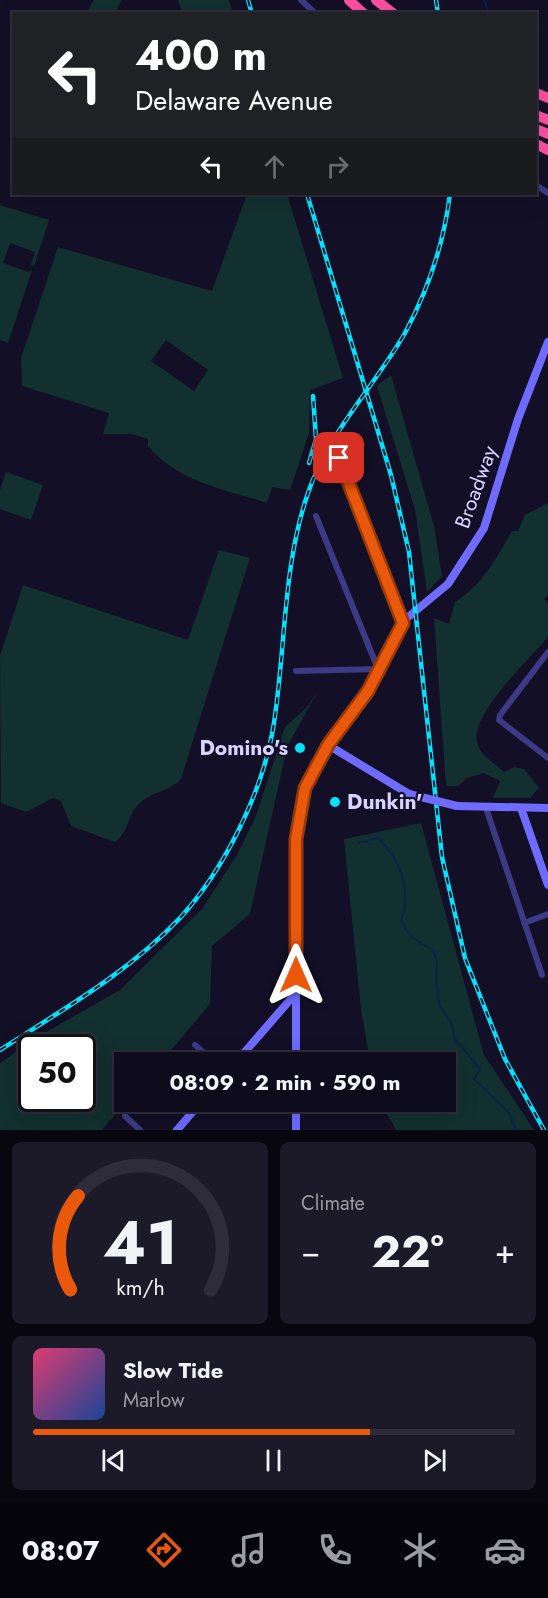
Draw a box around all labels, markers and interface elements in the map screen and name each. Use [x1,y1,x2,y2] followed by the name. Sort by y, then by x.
[135,25,267,86] text: 400 m
[36,36,114,114] icon: left
[135,81,333,120] text: Delaware Avenue
[195,150,228,183] icon: left
[258,150,291,183] icon: ahead
[321,150,354,183] icon: right
[313,432,364,483] pin
[322,441,355,474] icon: arrive
[447,441,505,532] street label: Broadway
[199,733,288,763] place label: Domino's
[293,741,307,755] marker: Domino's
[347,787,422,817] place label: Dunkin'
[328,795,342,809] marker: Dunkin'
[264,943,328,1007] position arrow
[18,1034,96,1112] speed limit sign: 50
[169,1066,401,1098] text: 08:09 · 2 min · 590 m
[301,1189,365,1218] text: Climate
[102,1197,178,1287] text: 41
[371,1219,444,1284] text: 22°
[301,1228,320,1275] text: −
[495,1228,515,1275] text: +
[116,1272,164,1303] text: km/h
[123,1354,223,1386] text: Slow Tide
[123,1386,185,1415] text: Marlow
[97,1444,130,1477] icon: previous
[257,1444,290,1477] icon: pause
[418,1444,451,1477] icon: next
[143,1529,185,1571] icon: directions
[228,1529,270,1571] icon: music
[314,1529,356,1571] icon: phone
[399,1529,441,1571] icon: climate
[484,1529,526,1571] icon: car
[22,1531,99,1570] text: 08:07

